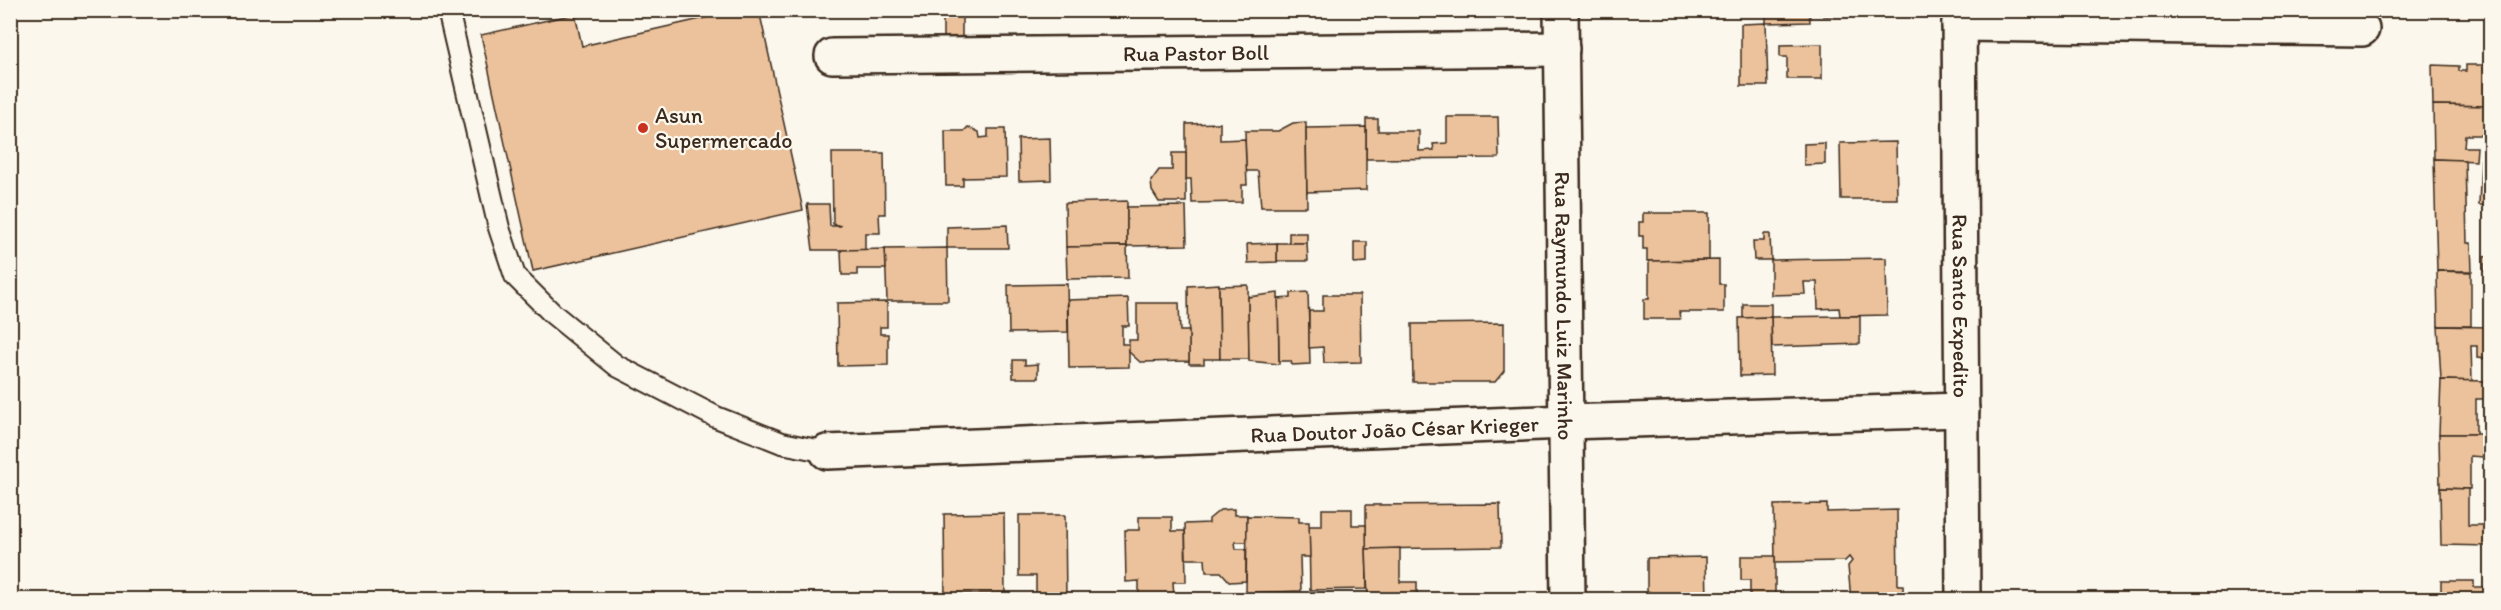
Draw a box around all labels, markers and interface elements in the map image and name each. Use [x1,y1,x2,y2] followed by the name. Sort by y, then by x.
[1123,38,1269,67] street label: Rua Pastor Boll
[655,102,792,154] place label: Asun Supermercado
[636,121,650,135] marker: Asun Supermercado
[1549,171,1580,441] street label: Rua Raymundo Luiz Marinho
[1947,214,1975,398] street label: Rua Santo Expedito
[1250,410,1540,448] street label: Rua Doutor João César Krieger

